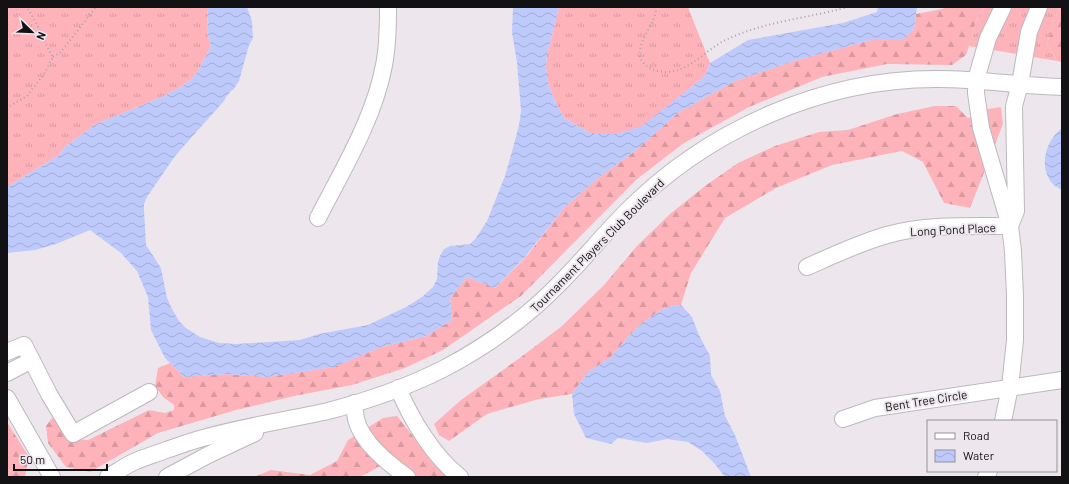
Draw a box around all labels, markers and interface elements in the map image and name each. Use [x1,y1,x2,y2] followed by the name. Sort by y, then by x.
[12,12,52,52] north arrow
[34,30,49,42] text: N
[527,175,667,315] street label: Tournament Players Club Boulevard
[910,220,996,238] street label: Long Pond Place
[884,387,968,413] street label: Bent Tree Circle
[927,420,1057,472] legend
[963,428,990,442] text: Road
[14,446,107,472] scale bar
[963,448,995,462] text: Water
[20,452,45,466] text: 50 m

